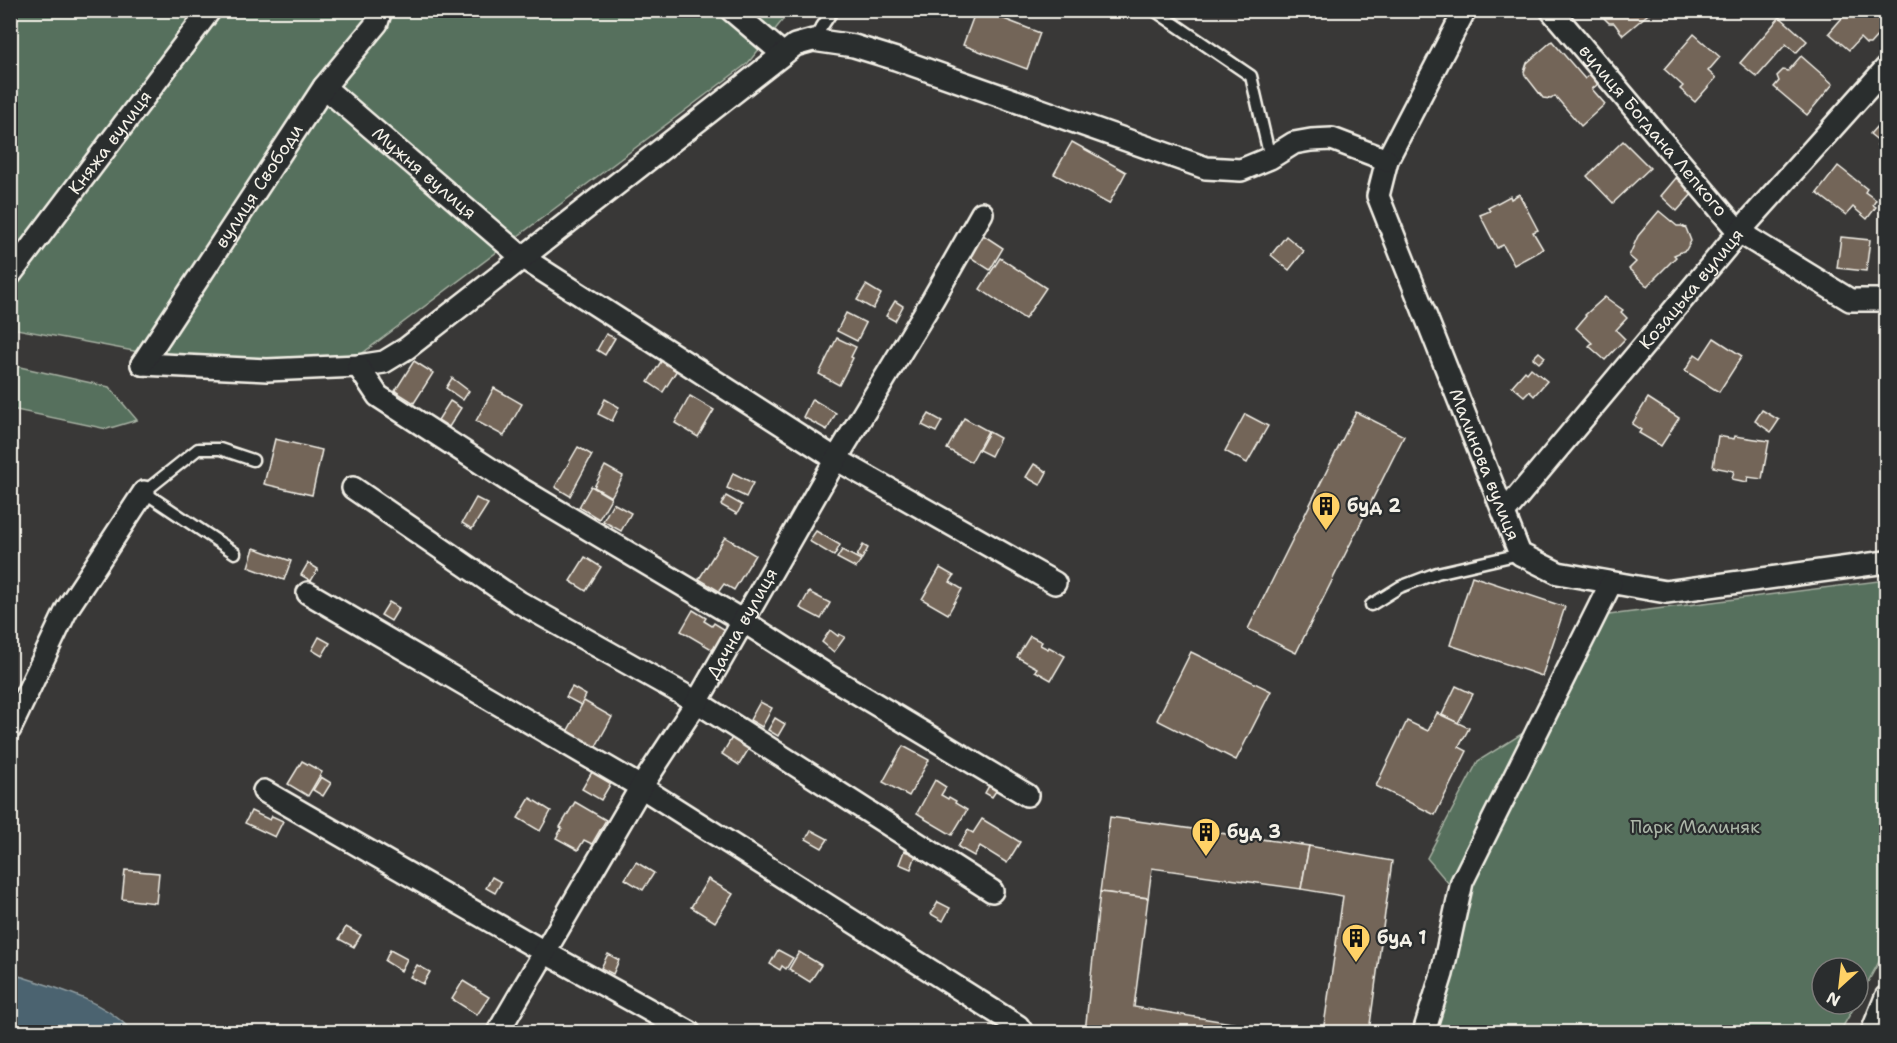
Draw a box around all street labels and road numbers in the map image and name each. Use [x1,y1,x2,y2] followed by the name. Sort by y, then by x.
[1573,39,1733,222] street label: вулиця Богдана Лепкого
[63,85,157,200] street label: Княжа вулиця
[209,119,309,253] street label: вулиця Свободи
[367,121,482,225] street label: Мужня вулиця
[1634,223,1749,355] street label: Козацька вулиця
[1444,385,1525,544] street label: Малинова вулиця
[701,564,783,683] street label: Дачна вулиця

